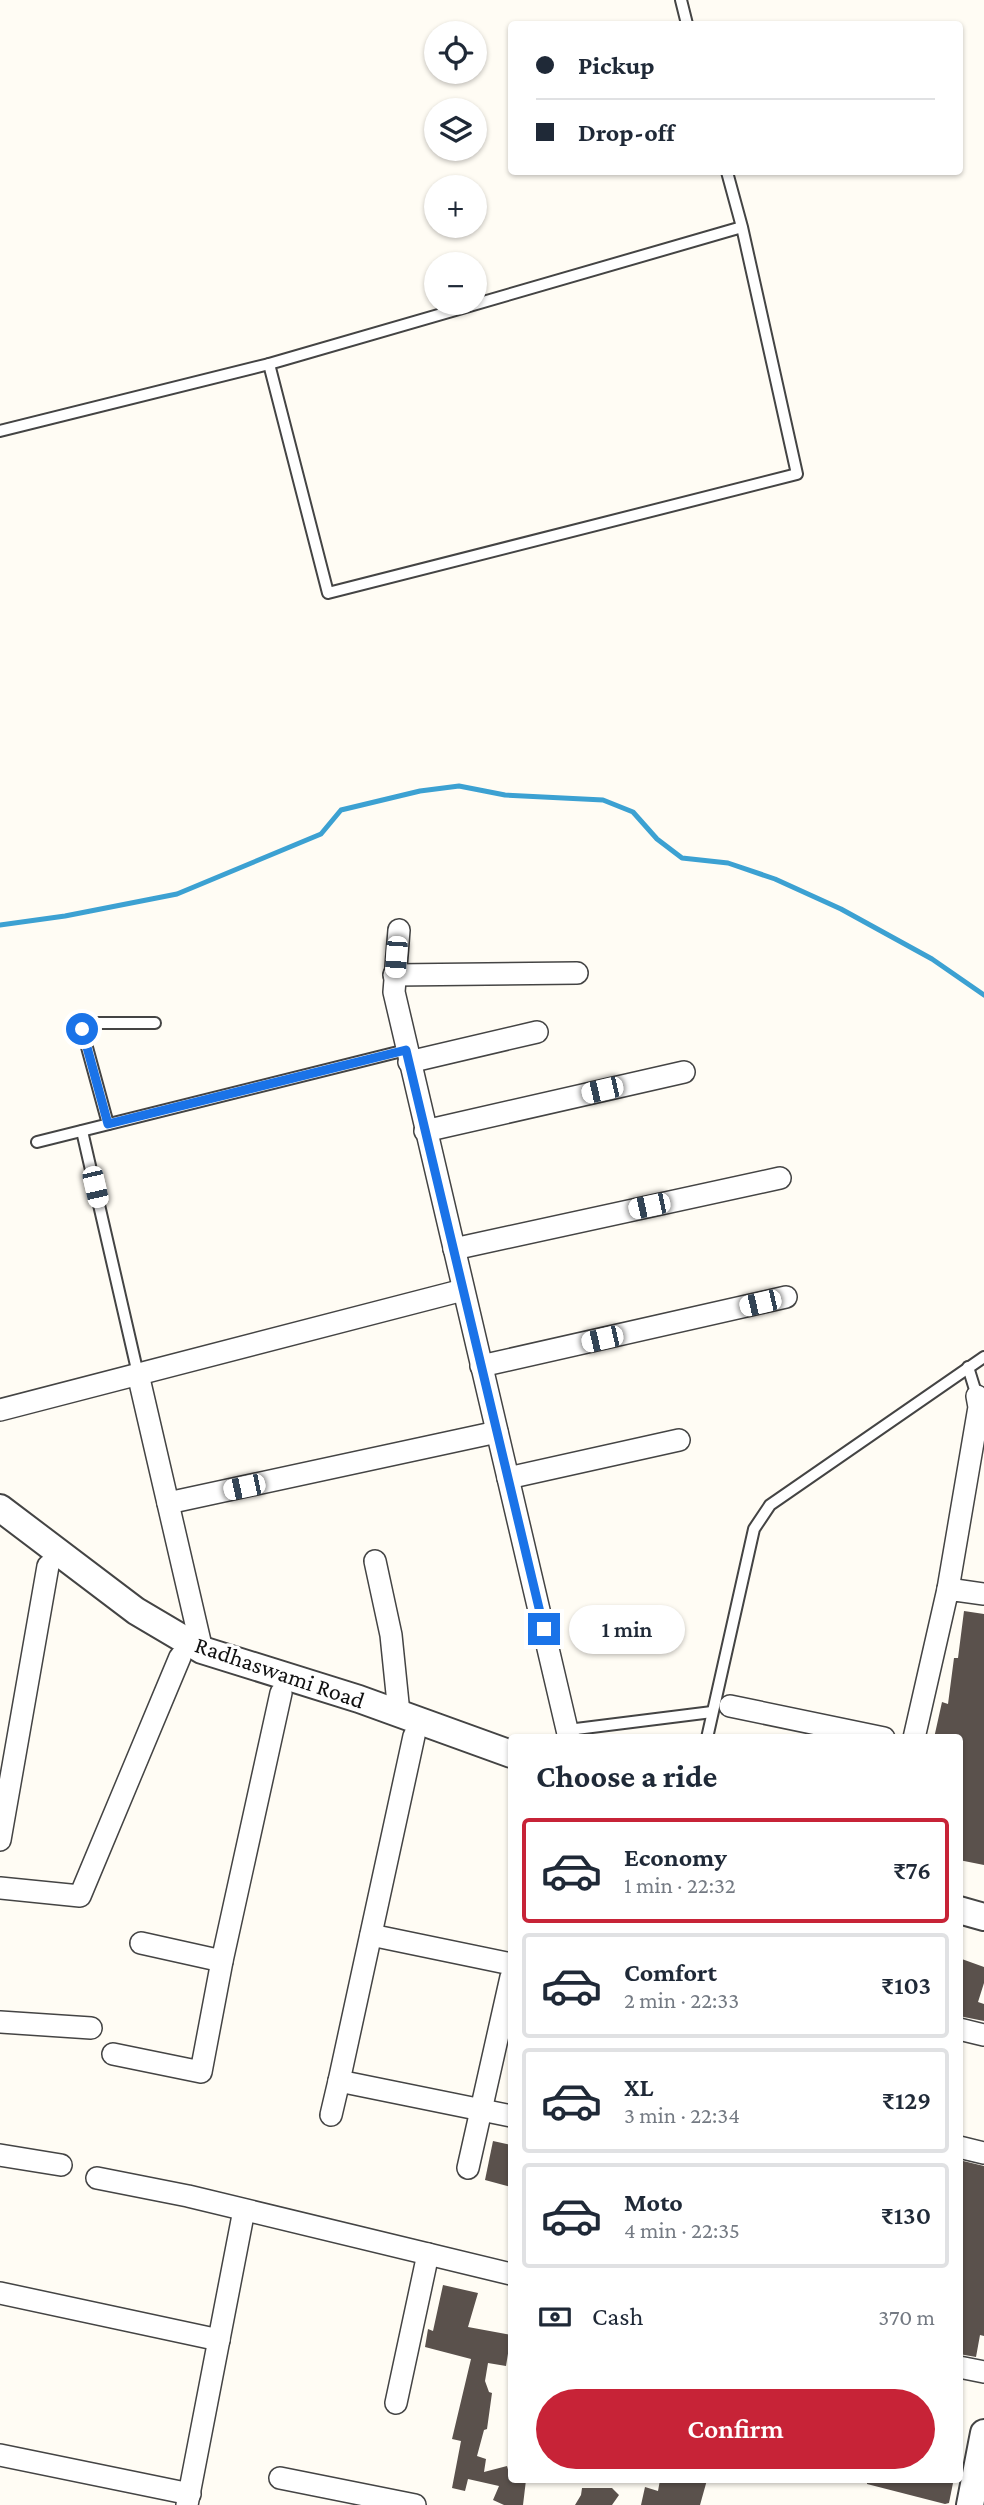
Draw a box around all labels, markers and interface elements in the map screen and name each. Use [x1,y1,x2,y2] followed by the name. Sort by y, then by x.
[424,21,487,315] map controls
[424,21,487,84] button: locate
[578,51,655,80] text: Pickup
[424,98,487,161] button: layers
[578,118,675,147] text: Drop-off
[424,175,487,238] button: +
[424,252,487,315] button: −
[385,935,408,979] car
[66,1013,98,1045] route start
[580,1075,625,1105] car
[81,1164,110,1210] car
[627,1191,672,1221] car
[738,1288,783,1318] car
[580,1324,625,1354] car
[222,1472,267,1502] car
[568,1604,684,1654] callout: 1 min
[528,1613,560,1645] route end
[601,1616,653,1642] text: 1 min
[192,1630,369,1714] street label: Radhaswami Road
[536,1758,717,1794] text: Choose a ride
[540,1839,603,1902] icon: car
[624,1843,727,1872] text: Economy
[893,1856,931,1885] text: ₹76
[624,1872,736,1898] text: 1 min · 22:32
[540,1954,603,2017] icon: car
[624,1958,717,1987] text: Comfort
[881,1971,931,2000] text: ₹103
[624,1987,739,2013] text: 2 min · 22:33
[540,2069,603,2132] icon: car
[624,2073,653,2102] text: XL
[882,2086,931,2115] text: ₹129
[624,2102,740,2128] text: 3 min · 22:34
[540,2184,603,2247] icon: car
[624,2188,683,2217] text: Moto
[881,2201,931,2230] text: ₹130
[624,2217,740,2243] text: 4 min · 22:35
[536,2298,574,2336] icon: cash
[592,2302,643,2331] text: Cash
[878,2304,935,2330] text: 370 m
[536,2389,935,2469] button: Confirm

